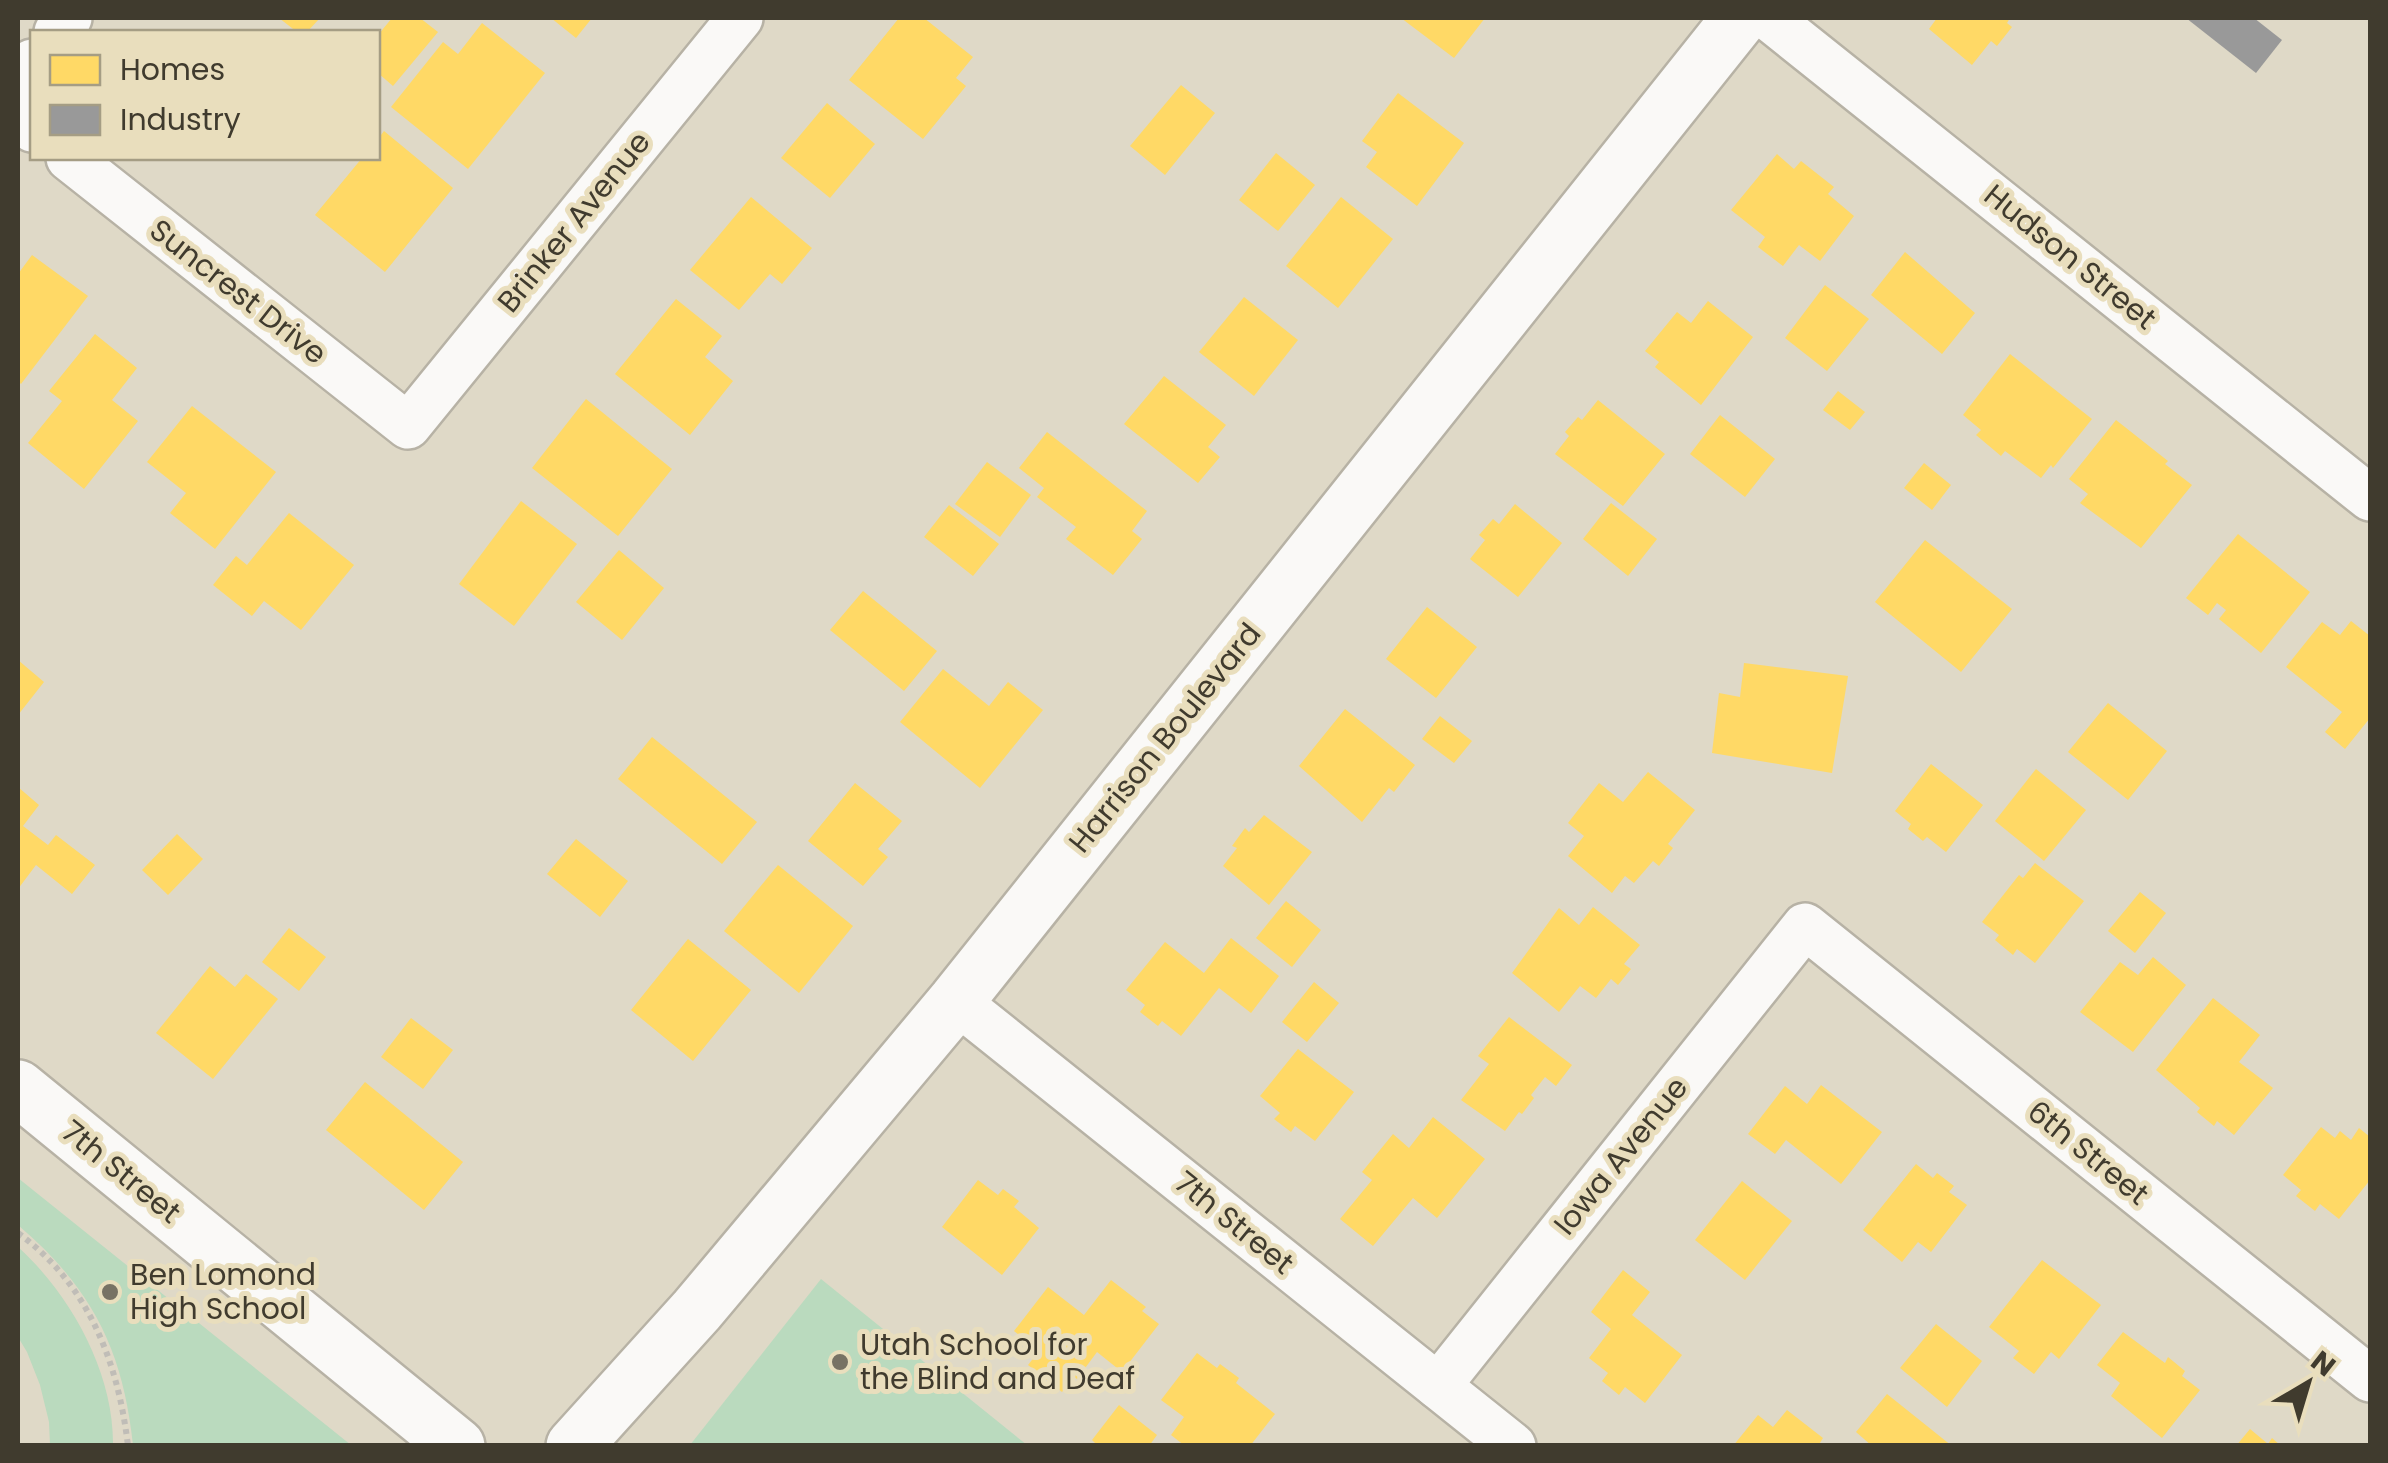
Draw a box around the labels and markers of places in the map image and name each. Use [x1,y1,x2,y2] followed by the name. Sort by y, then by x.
[130,1253,316,1330] place label: Ben Lomond High School
[99,1281,121,1303] marker: Ben Lomond High School
[860,1323,1135,1400] place label: Utah School for the Blind and Deaf
[829,1351,851,1373] marker: Utah School for the Blind and Deaf

